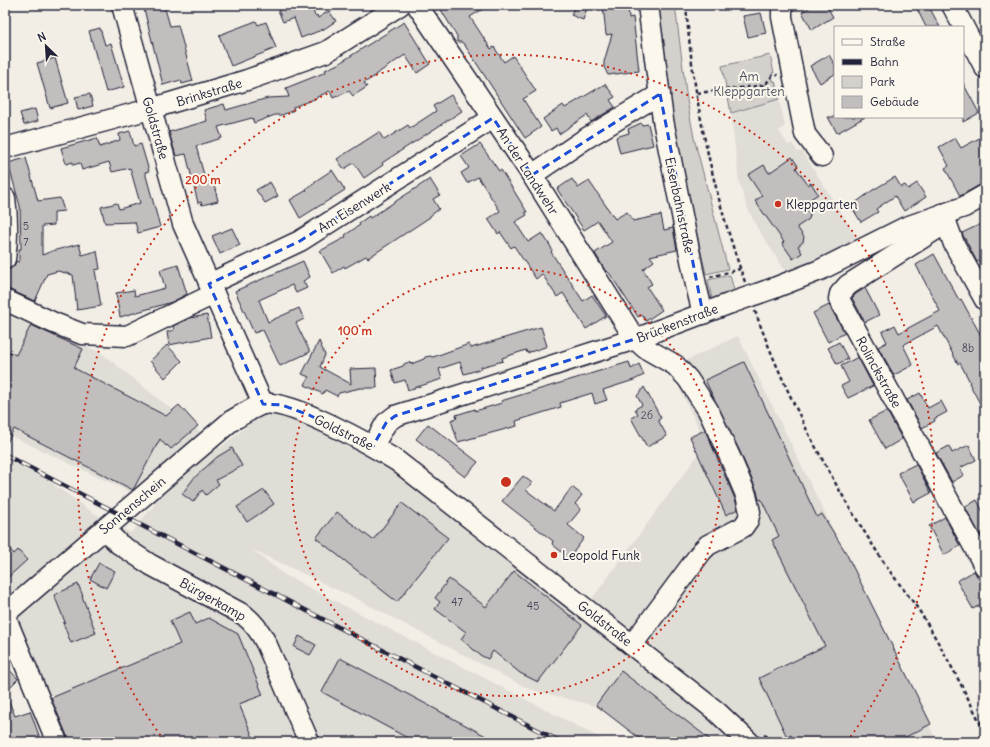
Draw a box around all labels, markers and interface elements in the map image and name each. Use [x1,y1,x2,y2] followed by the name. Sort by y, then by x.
[26,26,66,66] north arrow
[834,26,964,118] legend
[35,29,48,45] text: N
[870,34,905,49] text: Straße
[870,54,899,69] text: Bahn
[713,68,785,100] park label: Am Kleppgarten
[174,74,244,111] street label: Brinkstraße
[870,74,895,89] text: Park
[870,94,919,109] text: Gebäude
[138,95,173,161] street label: Goldstraße
[493,124,563,219] street label: An der Landwehr
[661,156,698,255] street label: Eisenbahnstraße
[185,172,221,187] text: 200 m
[315,178,394,237] street label: Am Eisenwerk
[786,196,858,213] place label: Kleppgarten
[773,199,783,209] marker: Kleppgarten
[23,219,29,233] house number: 5
[23,235,29,249] house number: 7
[634,300,720,347] street label: Brückenstraße
[338,323,372,338] text: 100 m
[852,334,905,411] street label: Rolinckstraße
[962,341,974,355] house number: 8b
[641,408,653,422] house number: 26
[311,411,376,454] street label: Goldstraße
[96,472,169,538] street label: Sonnenschein
[499,475,513,489] centre of rings
[562,547,640,564] place label: Leopold Funk
[549,550,559,560] marker: Leopold Funk
[176,574,249,625] street label: Bürgerkamp
[451,595,463,609] house number: 47
[574,597,635,650] street label: Goldstraße
[527,599,539,613] house number: 45

